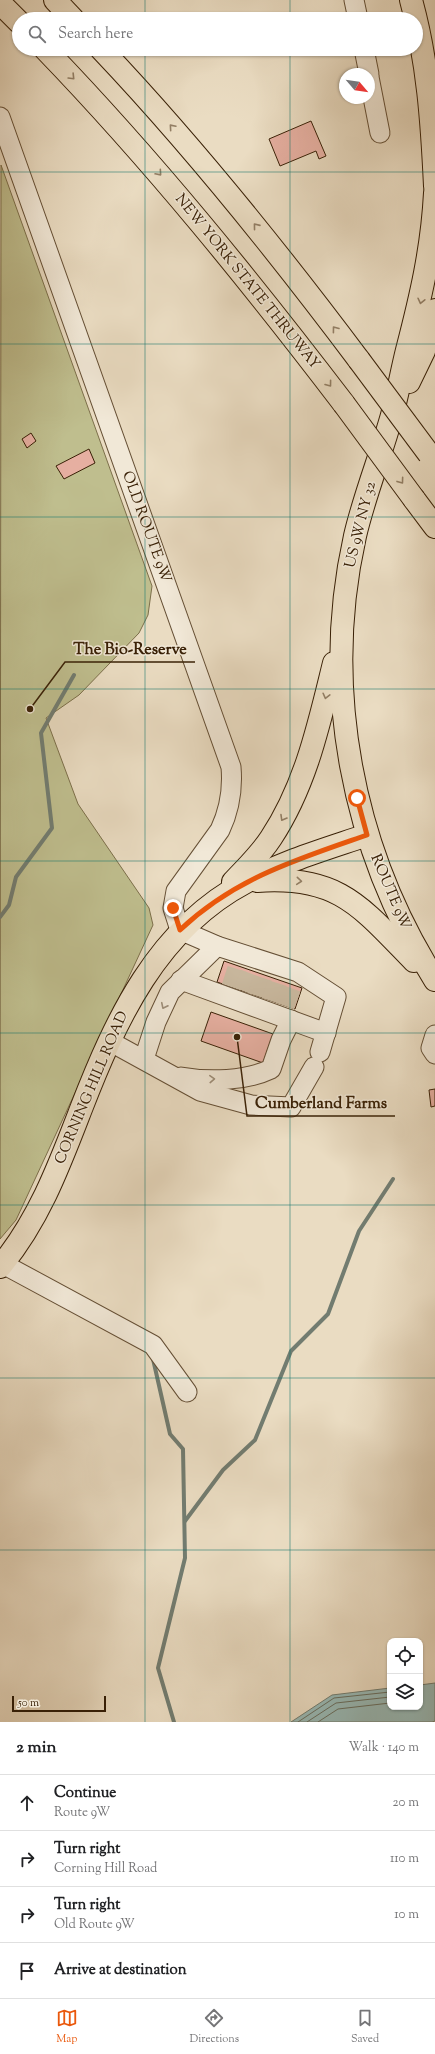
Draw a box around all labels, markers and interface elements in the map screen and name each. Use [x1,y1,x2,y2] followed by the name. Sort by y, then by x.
[12,12,423,56] search box
[26,23,48,45] icon: search
[58,24,133,45] text: Search here
[339,68,375,104] north arrow
[67,72,75,80] one-way arrow
[170,124,177,131] one-way arrow
[155,169,162,176] one-way arrow
[170,190,325,374] street label: NEW YORK STATE THRUWAY
[253,224,260,231] one-way arrow
[417,298,425,304] one-way arrow
[333,326,340,333] one-way arrow
[324,379,331,386] one-way arrow
[116,468,176,586] street label: OLD ROUTE 9W
[396,476,403,483] one-way arrow
[340,479,382,571] street label: US 9W NY 32
[65,634,195,662] callout: The Bio-Reserve
[73,639,187,662] text: The Bio-Reserve
[322,692,331,699] one-way arrow
[348,789,366,807] route start
[280,814,287,821] one-way arrow
[365,851,415,933] street label: ROUTE 9W
[296,876,302,885] one-way arrow
[164,899,182,917] route end
[161,1001,169,1009] one-way arrow
[50,1008,134,1168] street label: CORNING HILL ROAD
[209,1074,215,1083] one-way arrow
[247,1088,395,1116] callout: Cumberland Farms
[255,1093,387,1116] text: Cumberland Farms
[387,1638,423,1710] map controls
[387,1638,423,1674] button: locate
[387,1674,423,1710] button: layers
[12,1694,106,1713] scale bar
[18,1695,39,1711] text: 50 m
[16,1736,57,1760] text: 2 min
[348,1739,419,1757] text: Walk · 140 m
[54,1783,116,1804] text: Continue
[16,1792,38,1814] icon: ahead
[393,1794,419,1812] text: 20 m
[54,1804,110,1822] text: Route 9W
[54,1839,120,1860] text: Turn right
[16,1848,38,1870] icon: right
[390,1850,419,1868] text: 110 m
[54,1860,157,1878] text: Corning Hill Road
[54,1895,120,1916] text: Turn right
[16,1904,38,1926] icon: right
[394,1906,419,1924] text: 10 m
[54,1916,135,1934] text: Old Route 9W
[16,1960,38,1982] icon: arrive
[54,1960,187,1981] text: Arrive at destination
[56,2007,78,2047] tab: Map
[190,2007,239,2047] tab: Directions
[351,2007,379,2047] tab: Saved

